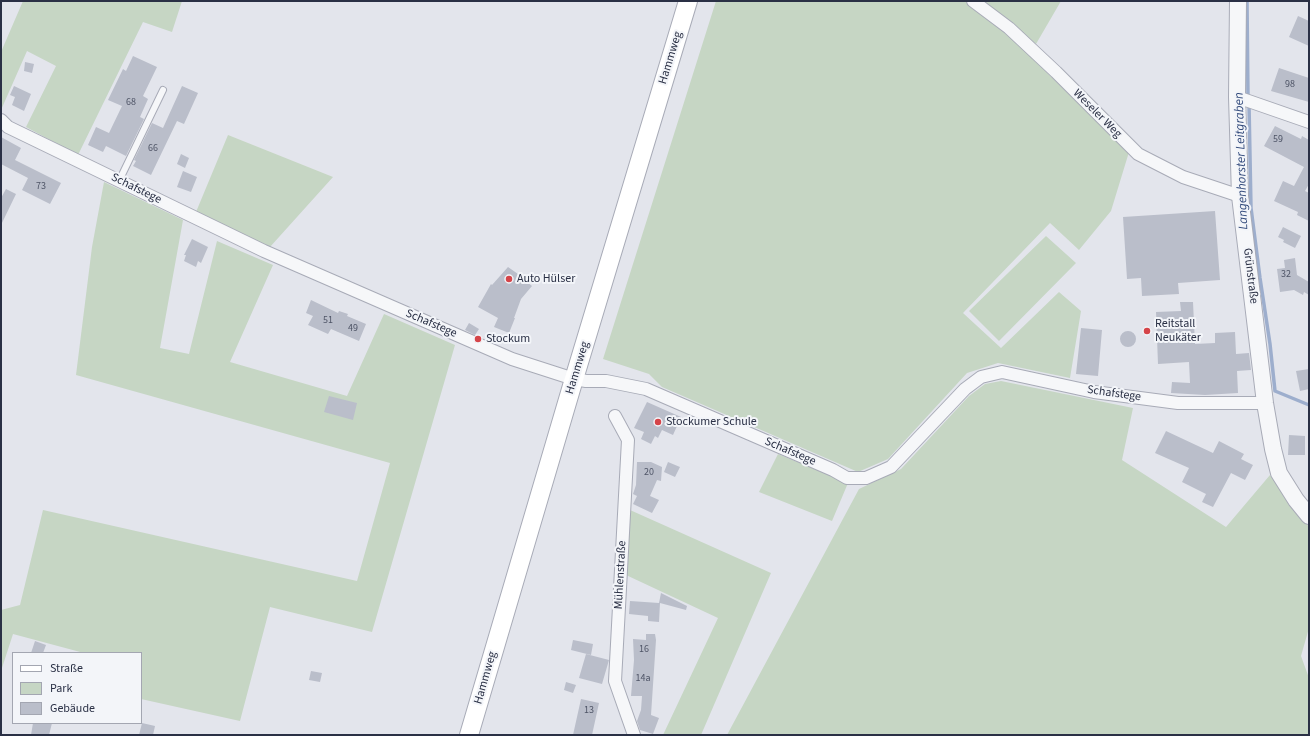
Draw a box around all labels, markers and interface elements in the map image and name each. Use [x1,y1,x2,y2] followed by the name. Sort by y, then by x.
[656,30,686,86] street label: Hammweg
[1285,79,1295,91] house number: 98
[1070,87,1124,141] street label: Weseler Weg
[1232,92,1252,230] water label: Langenhorster Leitgraben
[126,97,136,109] house number: 68
[1273,134,1283,146] house number: 59
[148,143,158,155] house number: 66
[108,171,164,207] street label: Schafstege
[36,181,46,193] house number: 73
[1239,247,1261,305] street label: Grünstraße
[1281,269,1291,281] house number: 32
[517,272,575,286] place label: Auto Hülser
[504,274,514,284] marker: Auto Hülser
[403,307,459,341] street label: Schafstege
[323,315,333,327] house number: 51
[1155,317,1201,345] place label: Reitstall Neukäter
[348,323,358,335] house number: 49
[1142,326,1152,336] marker: Reitstall Neukäter
[486,332,530,346] place label: Stockum
[473,334,483,344] marker: Stockum
[563,340,593,396] street label: Hammweg
[1086,383,1142,405] street label: Schafstege
[666,415,757,429] place label: Stockumer Schule
[653,417,663,427] marker: Stockumer Schule
[762,435,818,469] street label: Schafstege
[644,467,654,479] house number: 20
[612,540,630,610] street label: Mühlenstraße
[639,644,649,656] house number: 16
[472,650,500,706] street label: Hammweg
[12,652,142,724] legend
[50,660,83,677] text: Straße
[636,673,650,685] house number: 14a
[50,680,72,697] text: Park
[50,700,95,717] text: Gebäude
[584,705,594,717] house number: 13

